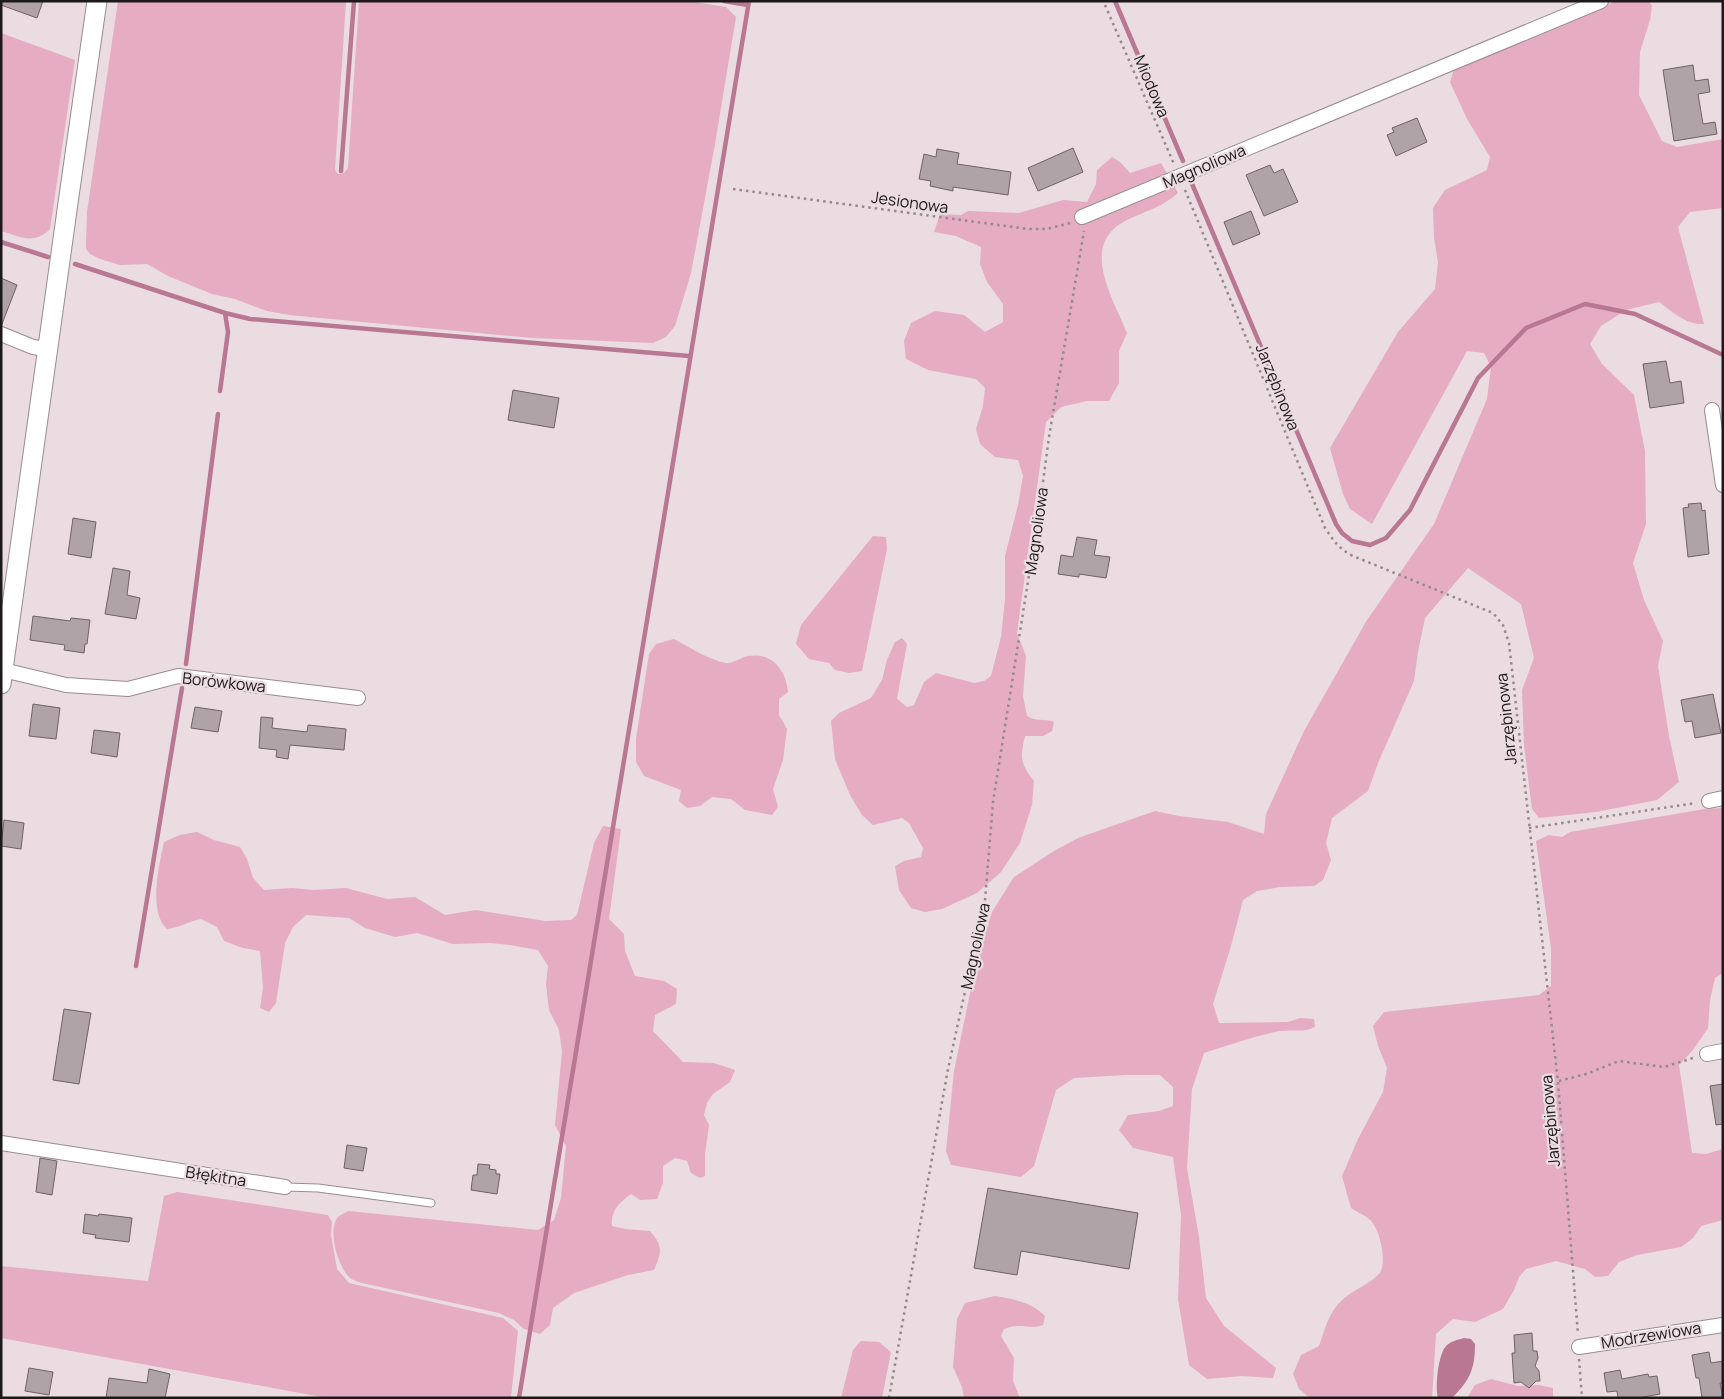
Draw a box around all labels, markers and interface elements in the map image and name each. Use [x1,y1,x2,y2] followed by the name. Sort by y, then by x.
[1129,51,1175,121] street label: Miodowa
[1159,139,1249,193] street label: Magnoliowa
[870,186,950,218] street label: Jesionowa
[1251,340,1305,434] street label: Jarzębinowa
[1019,486,1053,576] street label: Magnoliowa
[181,667,267,697] street label: Borówkowa
[1490,672,1522,766] street label: Jarzębinowa
[955,901,995,991] street label: Magnoliowa
[1535,1074,1565,1168] street label: Jarzębinowa
[184,1160,248,1192] street label: Błękitna
[1599,1316,1703,1354] street label: Modrzewiowa

